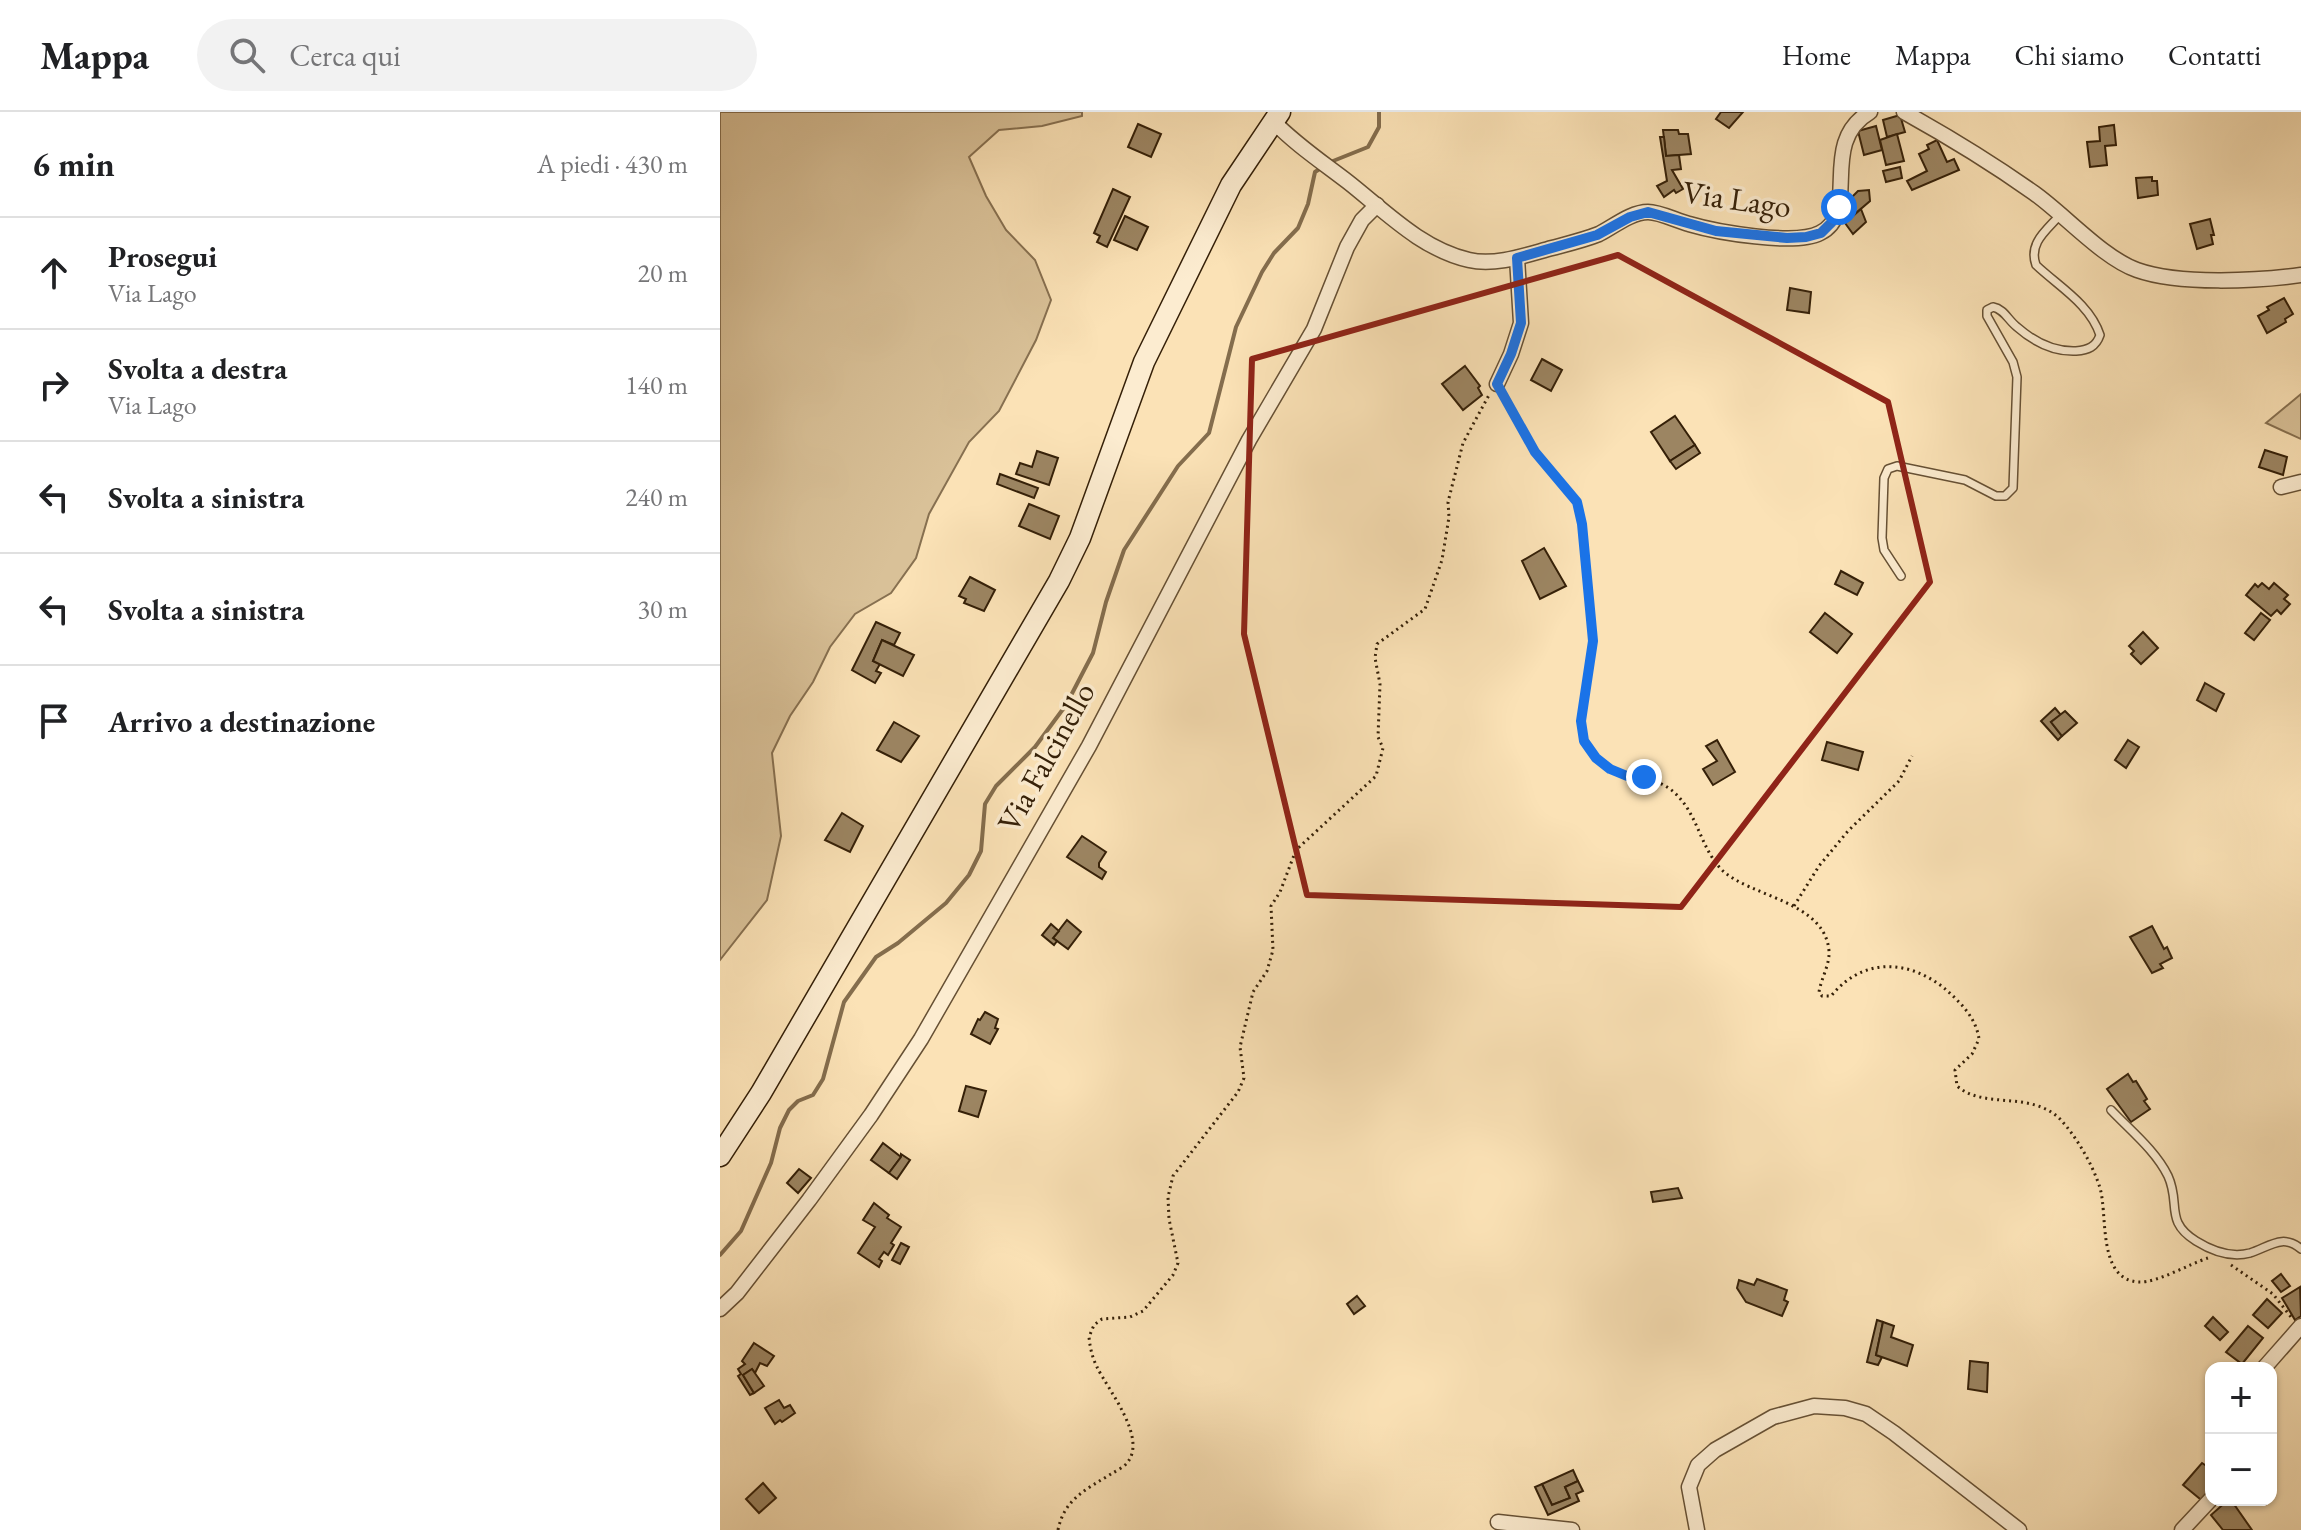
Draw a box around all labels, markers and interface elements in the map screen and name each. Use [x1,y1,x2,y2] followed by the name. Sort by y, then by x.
[197,19,757,91] search box
[40,31,149,80] text: Mappa
[225,33,269,77] icon: search
[289,36,401,75] text: Cerca qui
[1782,37,1851,73] text: Home
[1895,37,1971,73] text: Mappa
[2015,37,2124,73] text: Chi siamo
[2168,37,2261,73] text: Contatti
[32,142,115,186] text: 6 min
[537,147,688,181] text: A piedi · 430 m
[1680,171,1794,227] street label: Via Lago
[1821,189,1857,225] route start
[108,237,217,276] text: Prosegui
[32,251,76,295] icon: ahead
[638,256,688,290] text: 20 m
[108,276,197,310] text: Via Lago
[108,349,287,388] text: Svolta a destra
[32,363,76,407] icon: right
[625,368,688,402] text: 140 m
[108,388,197,422] text: Via Lago
[32,475,76,519] icon: left
[108,478,304,517] text: Svolta a sinistra
[625,480,688,514] text: 240 m
[32,587,76,631] icon: left
[108,590,304,629] text: Svolta a sinistra
[638,592,688,626] text: 30 m
[988,675,1104,839] street label: Via Falcinello
[32,699,76,743] icon: arrive
[108,702,375,741] text: Arrivo a destinazione
[1626,759,1662,795] route end
[2205,1362,2277,1506] map controls
[2205,1362,2277,1434] button: +
[2205,1434,2277,1506] button: −

